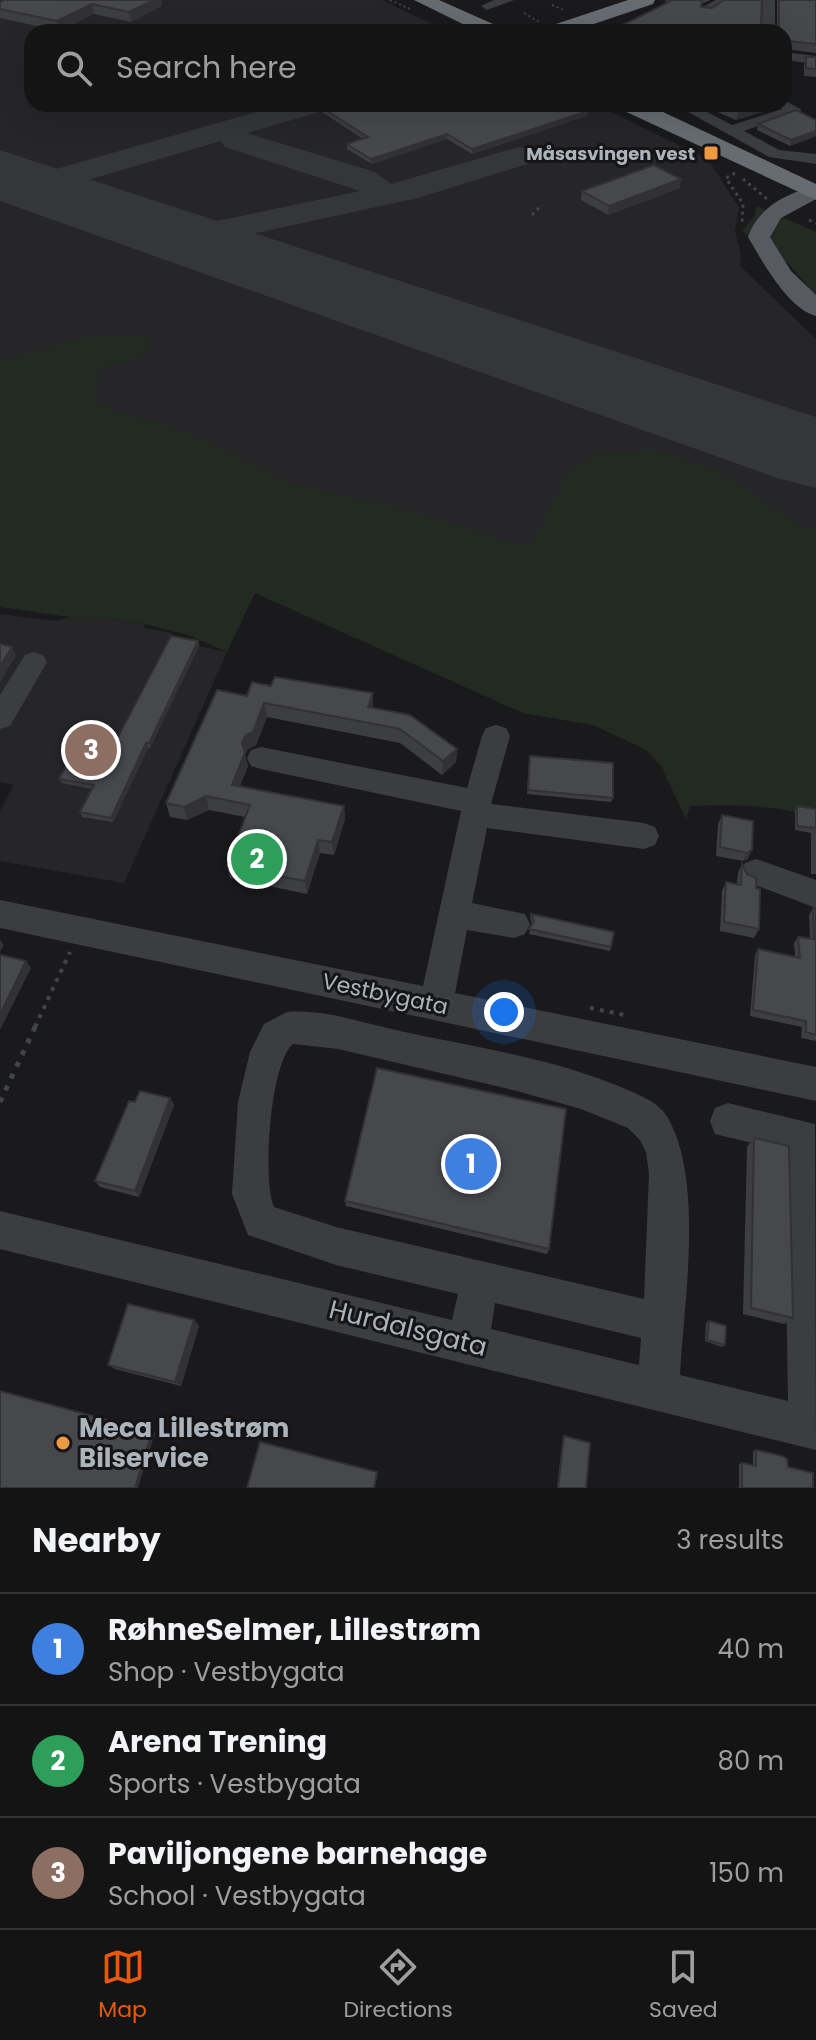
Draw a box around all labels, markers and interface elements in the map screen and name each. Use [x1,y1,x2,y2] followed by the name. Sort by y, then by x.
[24,24,792,112] search box
[52,46,96,90] icon: search
[116,46,297,89] text: Search here
[526,141,695,166] place label: Måsasvingen vest
[702,144,720,162] marker: Måsasvingen vest
[65,720,117,780] pin: 3
[231,829,283,889] pin: 2
[319,966,451,1022] street label: Vestbygata
[484,992,524,1032] your location
[445,1134,497,1194] pin: 1
[325,1291,491,1365] street label: Hurdalsgata
[79,1410,289,1476] place label: Meca Lillestrøm Bilservice
[54,1434,72,1452] marker: Meca Lillestrøm Bilservice
[32,1516,161,1564] text: Nearby
[676,1522,784,1558] text: 3 results
[108,1608,481,1651] text: RøhneSelmer, Lillestrøm
[53,1631,63,1667] text: 1
[718,1631,784,1667] text: 40 m
[108,1654,345,1690] text: Shop · Vestbygata
[108,1720,327,1763] text: Arena Trening
[51,1743,65,1779] text: 2
[718,1743,784,1779] text: 80 m
[108,1766,361,1802] text: Sports · Vestbygata
[108,1832,487,1875] text: Paviljongene barnehage
[50,1855,66,1891] text: 3
[709,1855,784,1891] text: 150 m
[108,1878,366,1914] text: School · Vestbygata
[98,1945,147,2026] tab: Map
[343,1945,453,2026] tab: Directions
[649,1945,718,2026] tab: Saved

